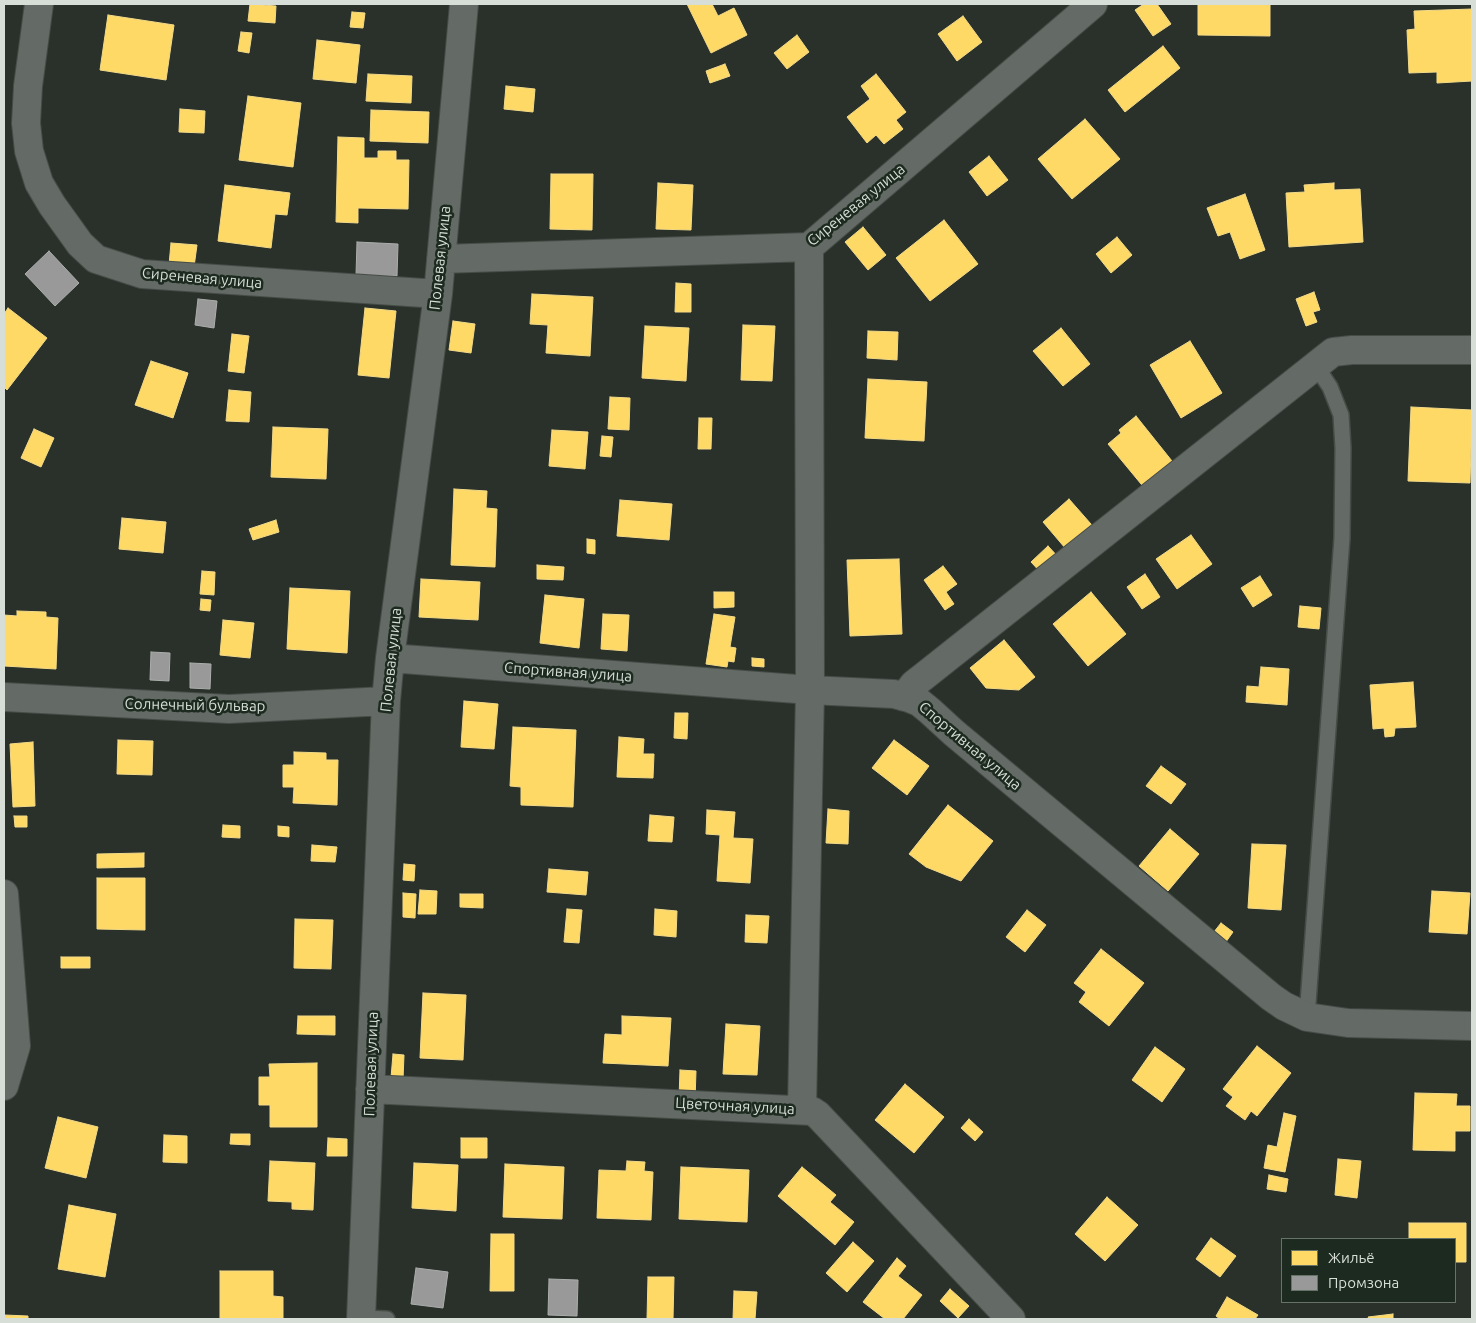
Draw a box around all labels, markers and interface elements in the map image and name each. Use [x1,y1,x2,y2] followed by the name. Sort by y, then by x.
[803,160,909,250] street label: Сиреневая улица
[426,205,454,311] street label: Полевая улица
[141,264,263,292] street label: Сиреневая улица
[377,607,405,713] street label: Полевая улица
[503,659,633,685] street label: Спортивная улица
[124,695,266,715] street label: Солнечный бульвар
[915,698,1025,794] street label: Спортивная улица
[360,1011,382,1117] street label: Полевая улица
[675,1094,795,1118] street label: Цветочная улица
[1281,1238,1456,1303] legend
[1328,1249,1375,1266] text: Жильё
[1328,1274,1399,1291] text: Промзона

